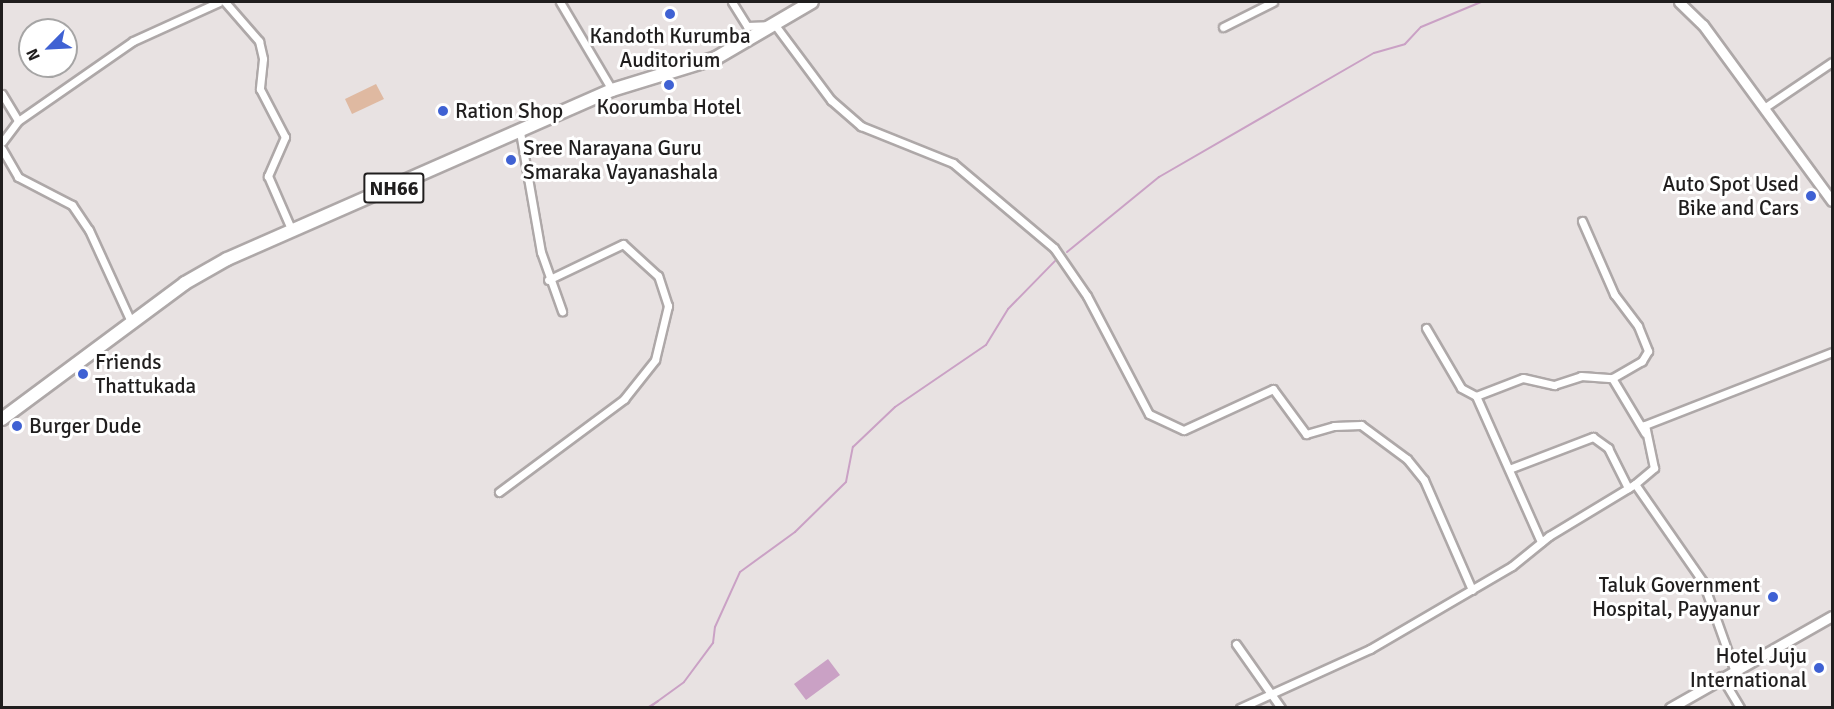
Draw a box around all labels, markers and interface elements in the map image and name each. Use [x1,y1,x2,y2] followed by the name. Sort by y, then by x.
[663,7,677,21] marker: Kandoth Kurumba Auditorium
[18,18,78,78] north arrow
[589,23,751,73] place label: Kandoth Kurumba Auditorium
[22,45,45,64] text: N
[662,78,676,92] marker: Koorumba Hotel
[596,94,742,120] place label: Koorumba Hotel
[455,98,563,124] place label: Ration Shop
[436,104,450,118] marker: Ration Shop
[523,135,718,185] place label: Sree Narayana Guru Smaraka Vayanashala
[504,153,518,167] marker: Sree Narayana Guru Smaraka Vayanashala
[362,171,426,205] road number: NH66
[1662,171,1799,221] place label: Auto Spot Used Bike and Cars
[1804,189,1818,203] marker: Auto Spot Used Bike and Cars
[95,349,196,399] place label: Friends Thattukada
[76,367,90,381] marker: Friends Thattukada
[29,413,141,439] place label: Burger Dude
[10,419,24,433] marker: Burger Dude
[1592,572,1760,622] place label: Taluk Government Hospital, Payyanur
[1764,588,1782,606] marker: Taluk Government Hospital, Payyanur
[1690,643,1807,693] place label: Hotel Juju International
[1812,661,1826,675] marker: Hotel Juju International

